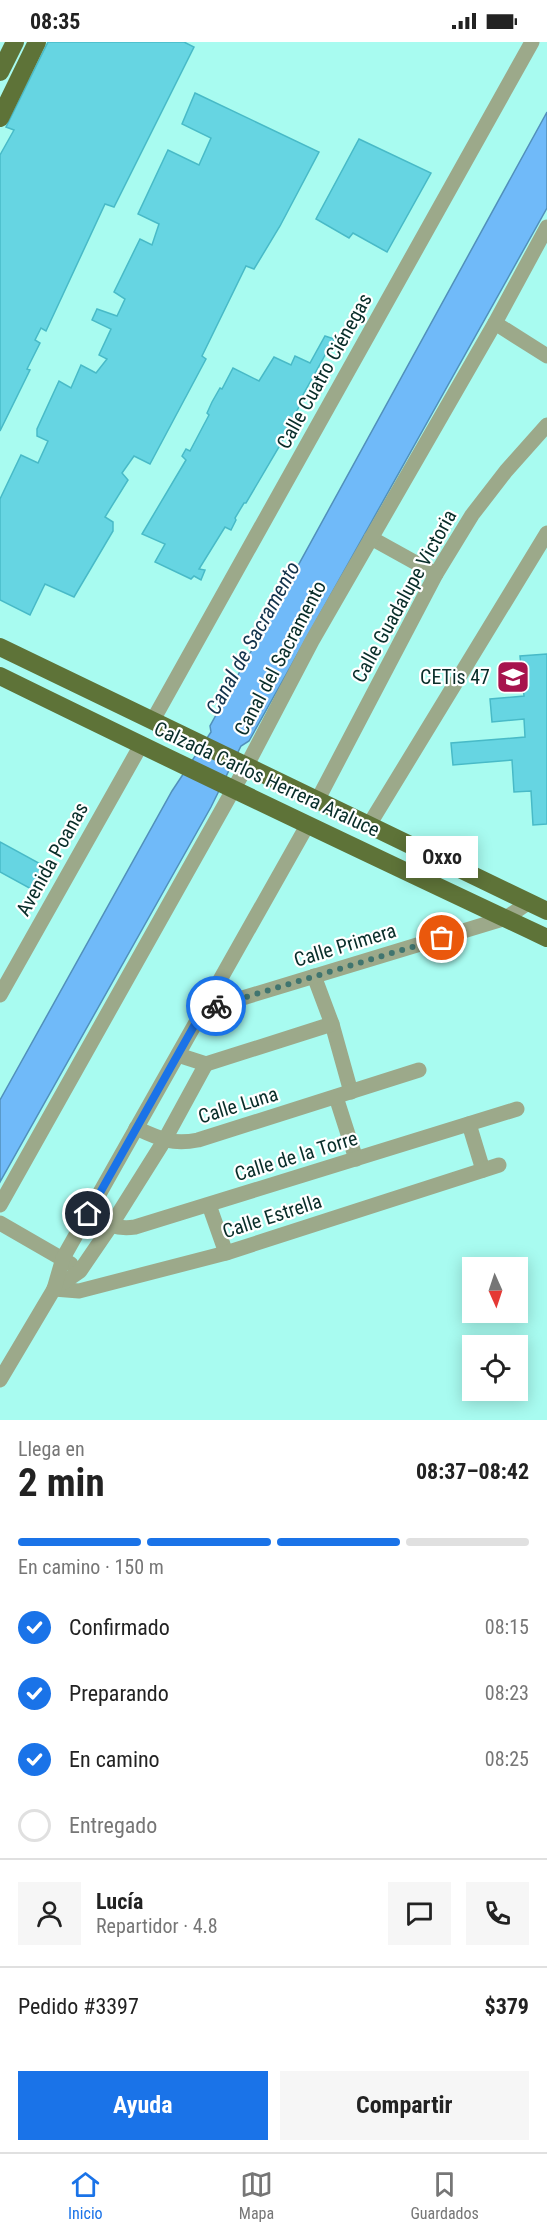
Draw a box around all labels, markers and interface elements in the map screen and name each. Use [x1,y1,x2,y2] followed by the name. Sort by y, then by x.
[30,9,81,34] text: 08:35
[271,289,377,453] street label: Calle Cuatro Ciénegas
[347,505,461,687] street label: Calle Guadalupe Victoria
[201,557,305,719] water label: Canal de Sacramento
[229,576,331,740] street label: Canal del Sacramento
[495,659,531,695] school or university icon: CETis 47
[420,665,490,689] place label: CETis 47
[150,716,384,842] street label: Calzada Carlos Herrera Araluce
[11,798,93,920] street label: Avenida Poanas
[406,836,478,878] callout: Oxxo
[422,845,462,869] text: Oxxo
[416,912,467,963] pin
[291,918,399,972] street label: Calle Primera
[425,921,458,954] icon: bag
[186,976,246,1036] courier
[200,990,233,1023] icon: bike
[195,1082,281,1128] street label: Calle Luna
[232,1126,360,1186] street label: Calle de la Torre
[62,1188,113,1239] pin
[219,1189,325,1243] street label: Calle Estrella
[71,1197,104,1230] icon: home
[462,1257,528,1323] north arrow
[462,1257,528,1401] map controls
[462,1335,528,1401] button: locate
[18,1437,85,1461] text: Llega en
[416,1459,529,1484] text: 08:37–08:42
[18,1460,105,1506] text: 2 min
[18,1555,164,1579] text: En camino · 150 m
[18,1611,51,1644] icon: check
[69,1615,170,1640] text: Confirmado
[485,1615,529,1639] text: 08:15
[18,1677,51,1710] icon: check
[69,1681,169,1706] text: Preparando
[485,1681,529,1705] text: 08:23
[18,1743,51,1776] icon: check
[69,1747,160,1772] text: En camino
[485,1747,529,1771] text: 08:25
[69,1813,157,1838] text: Entregado
[18,1882,81,1945] button: person
[388,1882,451,1945] button: chat
[466,1882,529,1945] button: phone
[96,1889,143,1914] text: Lucía
[96,1914,218,1938] text: Repartidor · 4.8
[18,1994,139,2019] text: Pedido #3397
[485,1994,529,2019] text: $379
[18,2071,268,2140] button: Ayuda
[280,2071,529,2140] button: Compartir
[68,2168,103,2223] tab: Inicio
[239,2168,274,2223] tab: Mapa
[410,2168,479,2223] tab: Guardados

